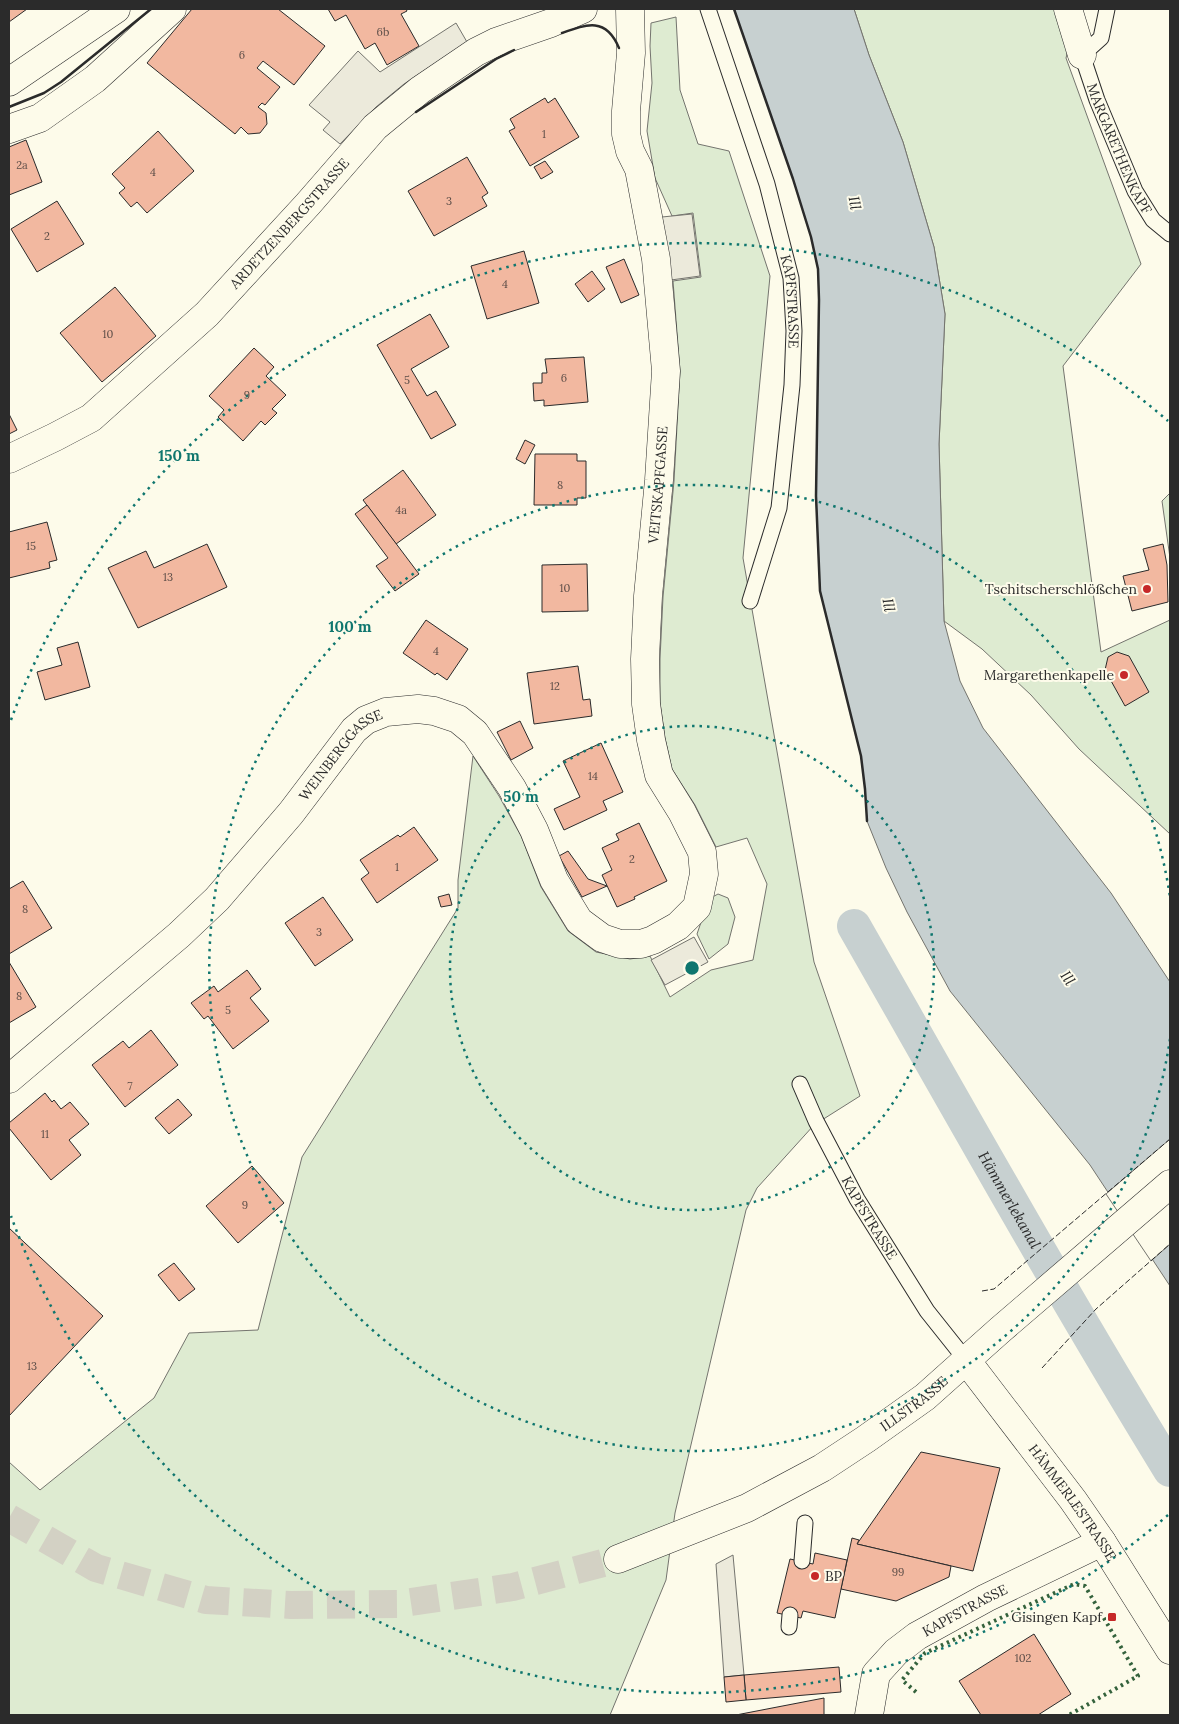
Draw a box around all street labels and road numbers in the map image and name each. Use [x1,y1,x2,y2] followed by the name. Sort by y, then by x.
[1083,81,1156,218] street label: MARGARETHENKAPF
[225,154,353,293] street label: ARDETZENBERGSTRASSE
[776,253,803,349] street label: KAPFSTRASSE
[644,425,671,545] street label: VEITSKAPFGASSE
[295,705,385,804] street label: WEINBERGGASSE
[838,1173,902,1263] street label: KAPFSTRASSE
[876,1372,952,1435] street label: ILLSTRASSE
[1025,1441,1121,1564] street label: HÄMMERLESTRASSE
[919,1580,1011,1640] street label: KAPFSTRASSE

